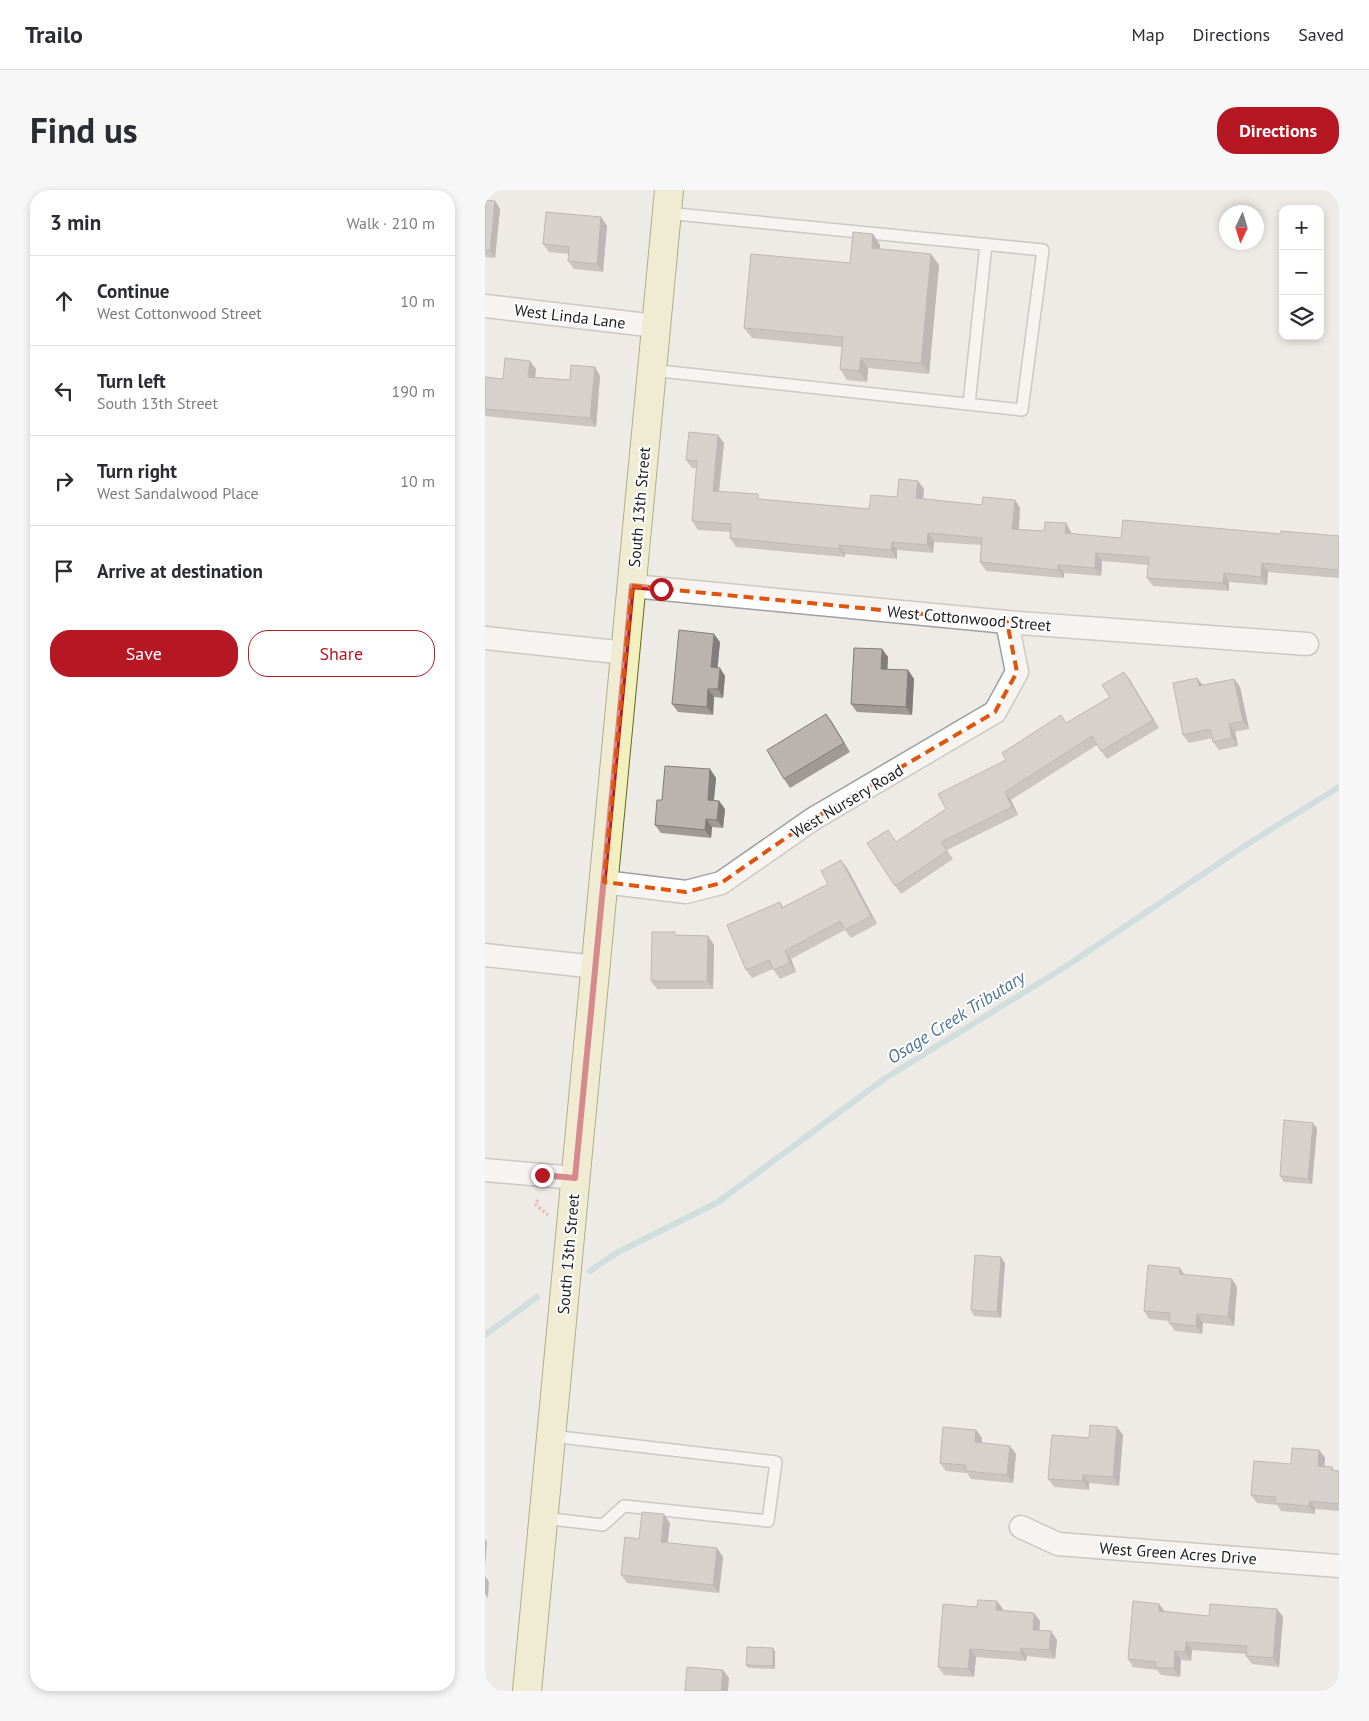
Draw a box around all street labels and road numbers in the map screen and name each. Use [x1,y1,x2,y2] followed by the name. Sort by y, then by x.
[513,299,627,333] street label: West Linda Lane
[624,445,654,568] street label: South 13th Street
[886,601,1053,635] street label: West Cottonwood Street
[787,760,907,842] street label: West Nursery Road
[553,1192,583,1315] street label: South 13th Street
[1099,1538,1257,1568] street label: West Green Acres Drive

